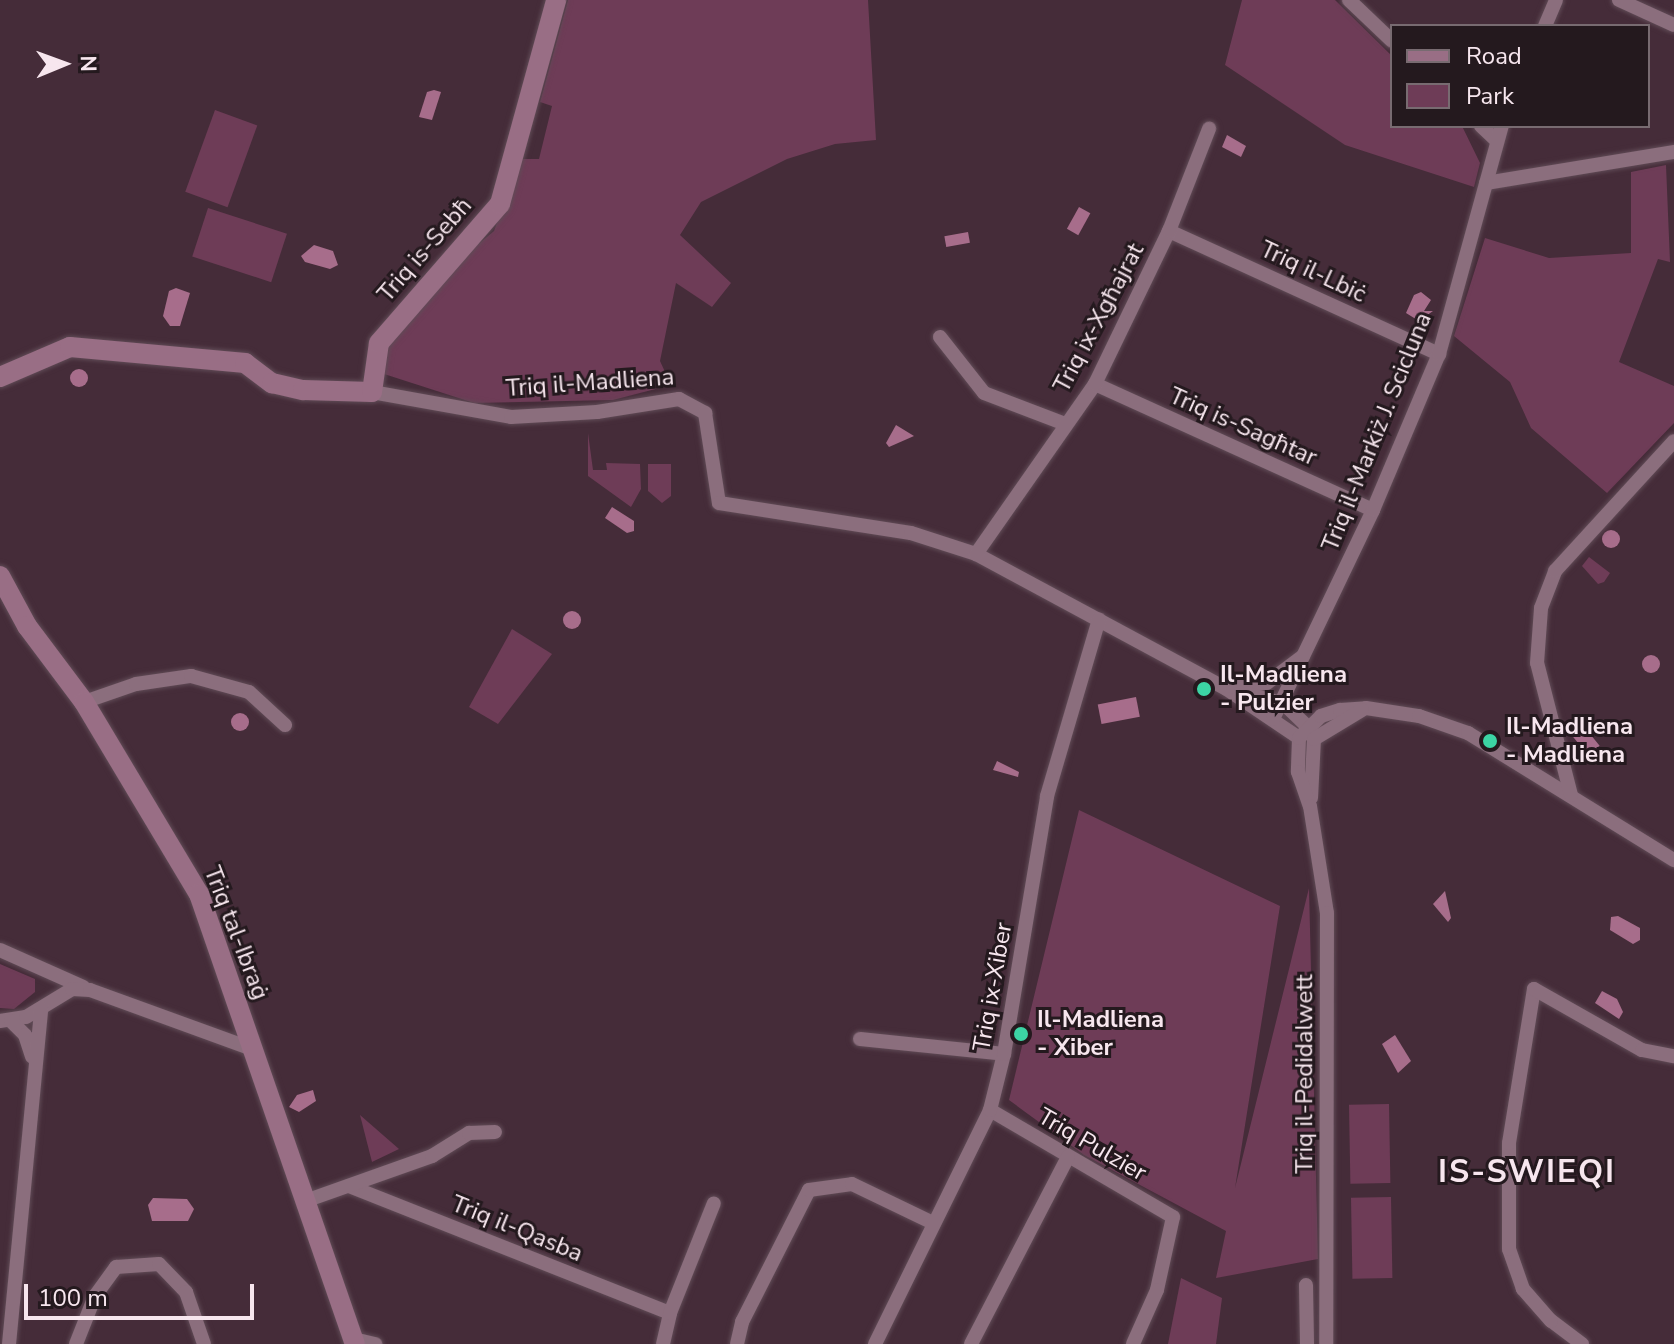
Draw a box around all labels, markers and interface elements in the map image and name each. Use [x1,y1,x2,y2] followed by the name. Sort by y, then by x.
[24,24,104,104] north arrow
[1390,24,1650,128] legend
[1466,40,1522,72] text: Road
[73,55,103,72] text: N
[1466,80,1514,112] text: Park
[372,192,478,308] street label: Triq is-Sebħ
[1256,235,1370,309] street label: Triq il-Lbiċ
[1048,238,1150,398] street label: Triq ix-Xgħajrat
[1316,308,1438,556] street label: Triq il-Markiż J. Scicluna
[505,363,675,403] street label: Triq il-Madliena
[1165,382,1321,472] street label: Triq is-Sagħtar
[1220,661,1347,717] place label: Il-Madliena - Pulzier
[1195,680,1213,698] marker: Il-Madliena - Pulzier
[1506,713,1633,769] place label: Il-Madliena - Madliena
[1481,732,1499,750] marker: Il-Madliena - Madliena
[197,862,275,1004] street label: Triq tal-Ibraġ
[967,920,1019,1054] street label: Triq ix-Xiber
[1291,974,1319,1174] street label: Triq il-Pedidalwett
[1037,1006,1164,1062] place label: Il-Madliena - Xiber
[1012,1025,1030,1043] marker: Il-Madliena - Xiber
[1033,1102,1151,1188] street label: Triq Pulzier
[1438,1153,1616,1191] district label: IS-SWIEQI
[447,1190,587,1268] street label: Triq il-Qasba
[28,1268,258,1318] scale bar
[38,1282,108,1314] text: 100 m

